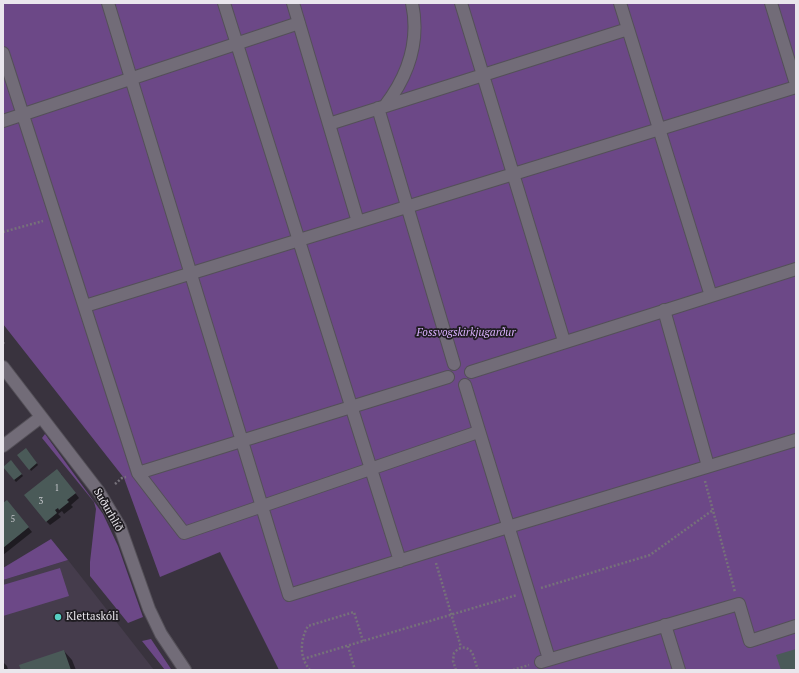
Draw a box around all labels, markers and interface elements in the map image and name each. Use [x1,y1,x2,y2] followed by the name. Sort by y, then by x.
[416,326,516,340] park label: Fossvogskirkjugarður
[55,483,59,493] house number: 1
[90,486,126,534] street label: Suðurhlíð
[39,496,43,506] house number: 3
[11,514,15,524] house number: 5
[66,610,119,624] place label: Klettaskóli
[53,612,63,622] marker: Klettaskóli

